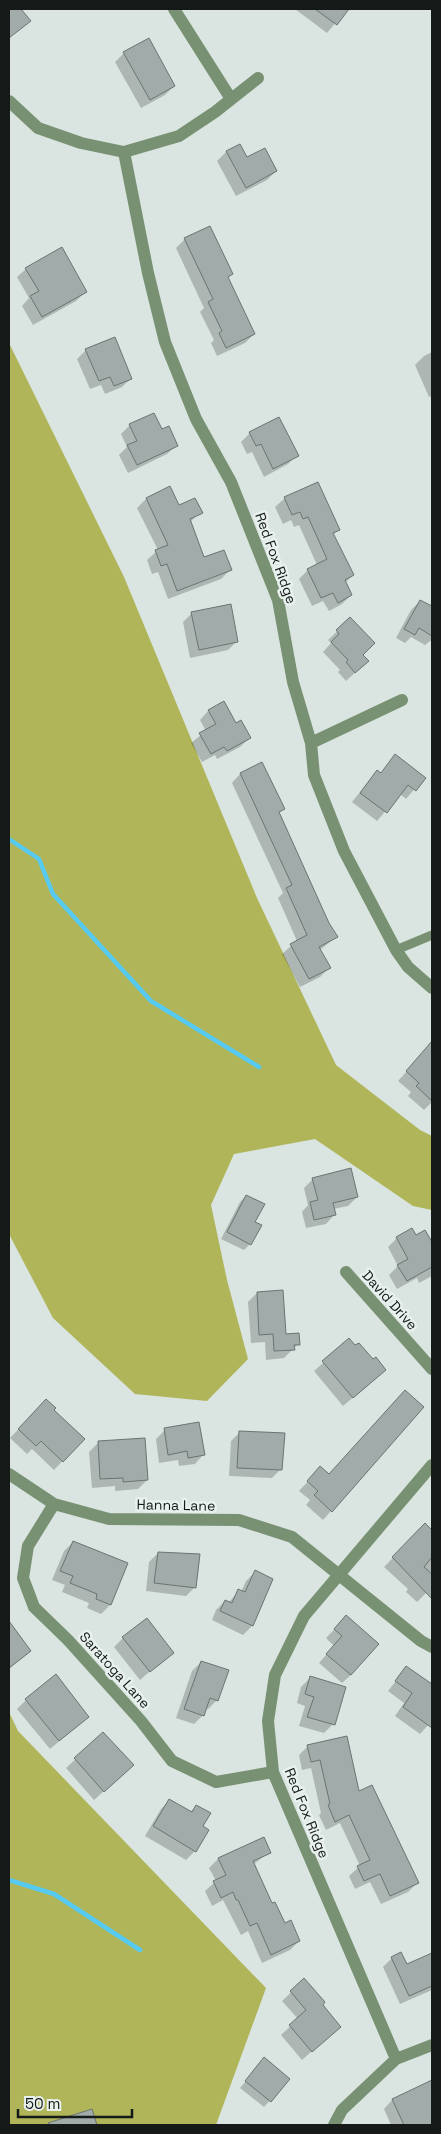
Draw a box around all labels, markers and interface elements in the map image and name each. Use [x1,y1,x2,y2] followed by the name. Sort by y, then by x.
[251,510,301,606] street label: Red Fox Ridge
[359,1266,421,1334] street label: David Drive
[137,1495,215,1515] street label: Hanna Lane
[76,1628,154,1712] street label: Saratoga Lane
[281,1765,333,1861] street label: Red Fox Ridge
[18,2086,131,2118] scale bar
[25,2094,60,2113] text: 50 m

